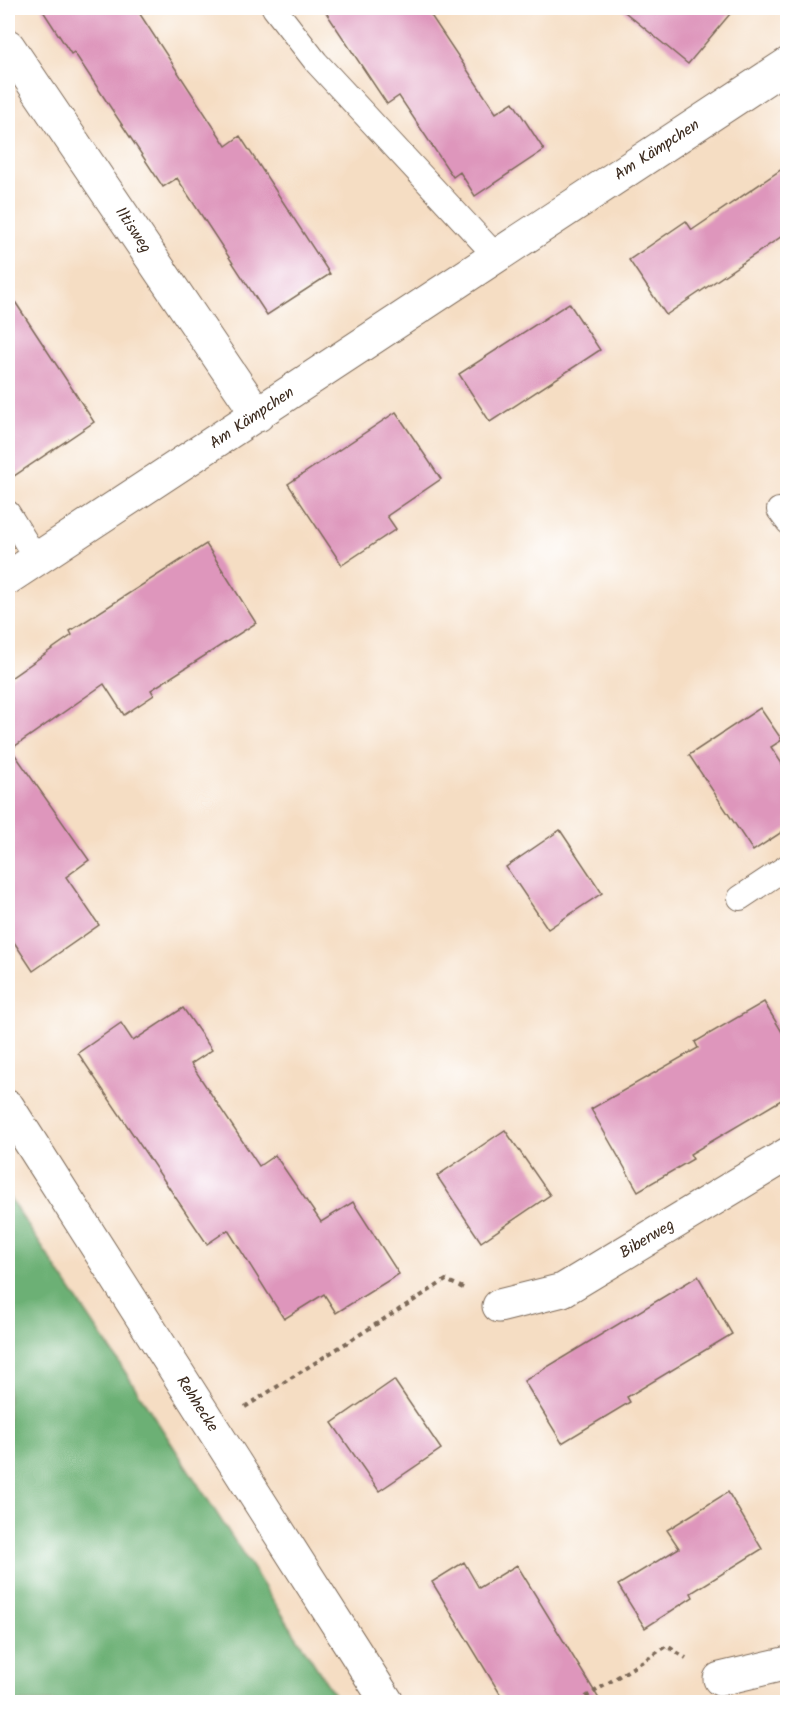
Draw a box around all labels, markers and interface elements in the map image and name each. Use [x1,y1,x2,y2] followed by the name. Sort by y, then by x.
[609,113,705,187] street label: Am Kämpchen
[108,202,158,258] street label: Iltisweg
[205,380,299,456] street label: Am Kämpchen
[615,1213,679,1265] street label: Biberweg
[169,1371,225,1437] street label: Rehhecke

